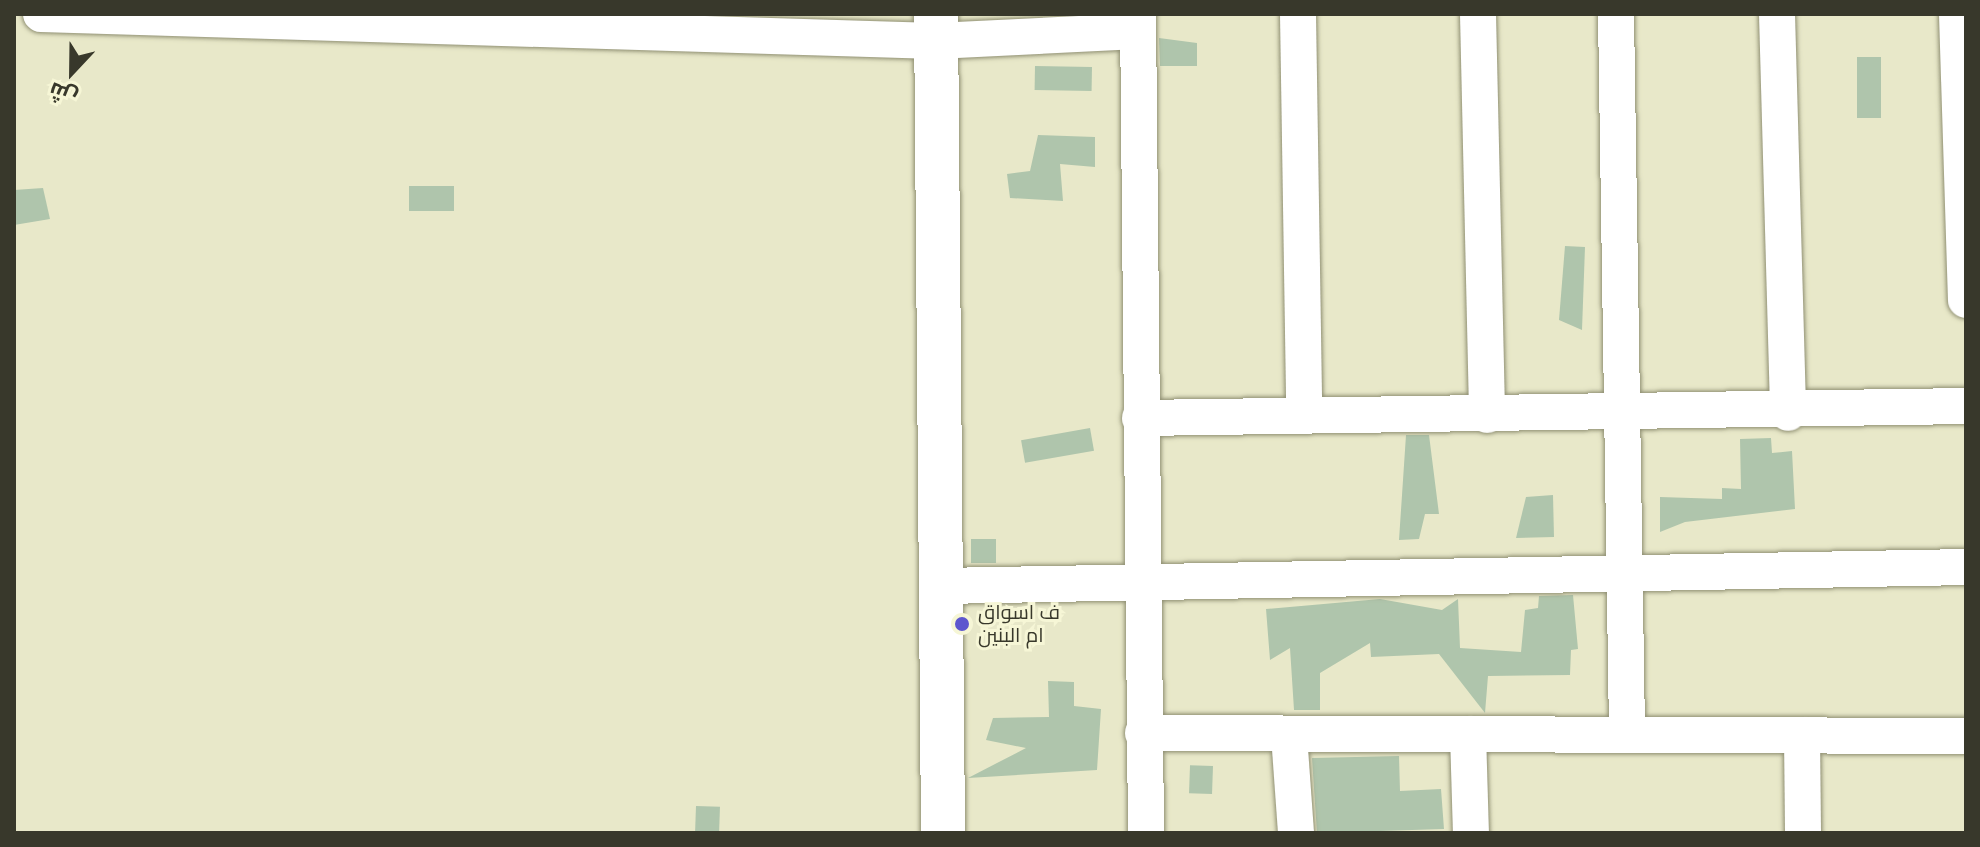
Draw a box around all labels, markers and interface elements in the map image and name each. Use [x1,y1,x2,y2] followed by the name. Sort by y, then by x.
[32,32,112,112] north arrow
[45,76,81,113] text: ش
[978,600,1060,647] place label: ف اسواق ام البنين
[953,615,971,633] marker: ف اسواق ام البنين

